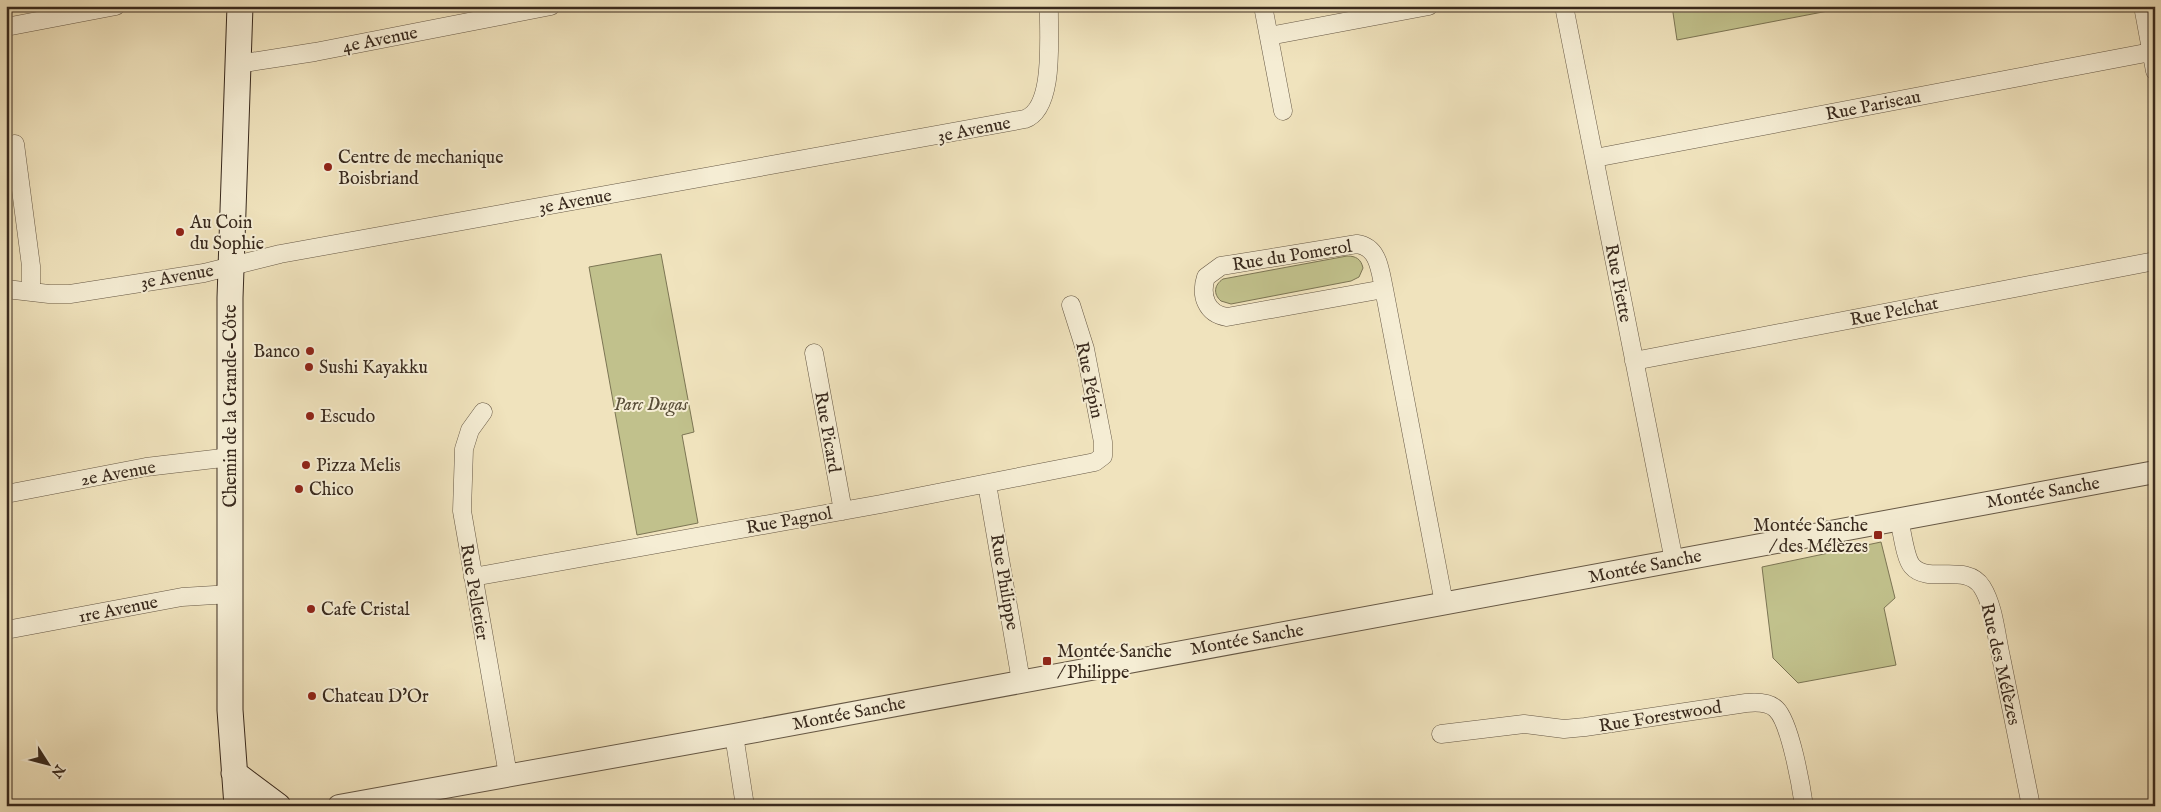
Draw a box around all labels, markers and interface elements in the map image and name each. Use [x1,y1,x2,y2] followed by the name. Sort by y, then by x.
[341,22,420,59] street label: 4e Avenue
[1824,86,1923,127] street label: Rue Pariseau
[936,112,1013,149] street label: 3e Avenue
[338,147,503,191] place label: Centre de mechanique Boisbriand
[322,161,334,173] marker: Centre de mechanique Boisbriand
[537,185,614,220] street label: 3e Avenue
[189,212,264,256] place label: Au Coin du Sophie
[174,226,186,238] marker: Au Coin du Sophie
[1231,236,1354,277] street label: Rue du Pomerol
[1599,242,1636,324] street label: Rue Piette
[139,260,216,295] street label: 3e Avenue
[1848,293,1941,332] street label: Rue Pelchat
[220,305,243,507] street label: Chemin de la Grande-Côte
[1069,340,1108,421] street label: Rue Pépin
[253,341,300,364] place label: Banco
[304,345,316,357] marker: Banco
[319,357,428,380] place label: Sushi Kayakku
[303,361,315,373] marker: Sushi Kayakku
[808,390,845,475] street label: Rue Picard
[614,394,689,417] park label: Parc Dugas
[320,406,375,429] place label: Escudo
[304,410,316,422] marker: Escudo
[316,455,401,478] place label: Pizza Melis
[79,457,158,492] street label: 2e Avenue
[300,459,312,471] marker: Pizza Melis
[1985,472,2102,515] street label: Montée Sanche
[309,479,354,502] place label: Chico
[293,483,305,495] marker: Chico
[744,503,834,540] street label: Rue Pagnol
[1753,515,1868,559] place label: Montée Sanche / des Mélèzes
[1872,529,1884,541] marker: Montée Sanche / des Mélèzes
[984,532,1023,632] street label: Rue Philippe
[454,542,493,643] street label: Rue Pelletier
[1587,545,1704,590] street label: Montée Sanche
[77,592,160,629] street label: 1re Avenue
[321,599,410,622] place label: Cafe Cristal
[1974,601,2025,727] street label: Rue des Mélèzes
[305,603,317,615] marker: Cafe Cristal
[1189,619,1306,662] street label: Montée Sanche
[1057,641,1172,685] place label: Montée Sanche / Philippe
[1041,655,1053,667] marker: Montée Sanche / Philippe
[322,686,429,709] place label: Chateau D'Or
[306,690,318,702] marker: Chateau D'Or
[791,692,908,737] street label: Montée Sanche
[1597,696,1724,739] street label: Rue Forestwood
[22,740,72,790] north arrow
[47,760,69,781] text: N

